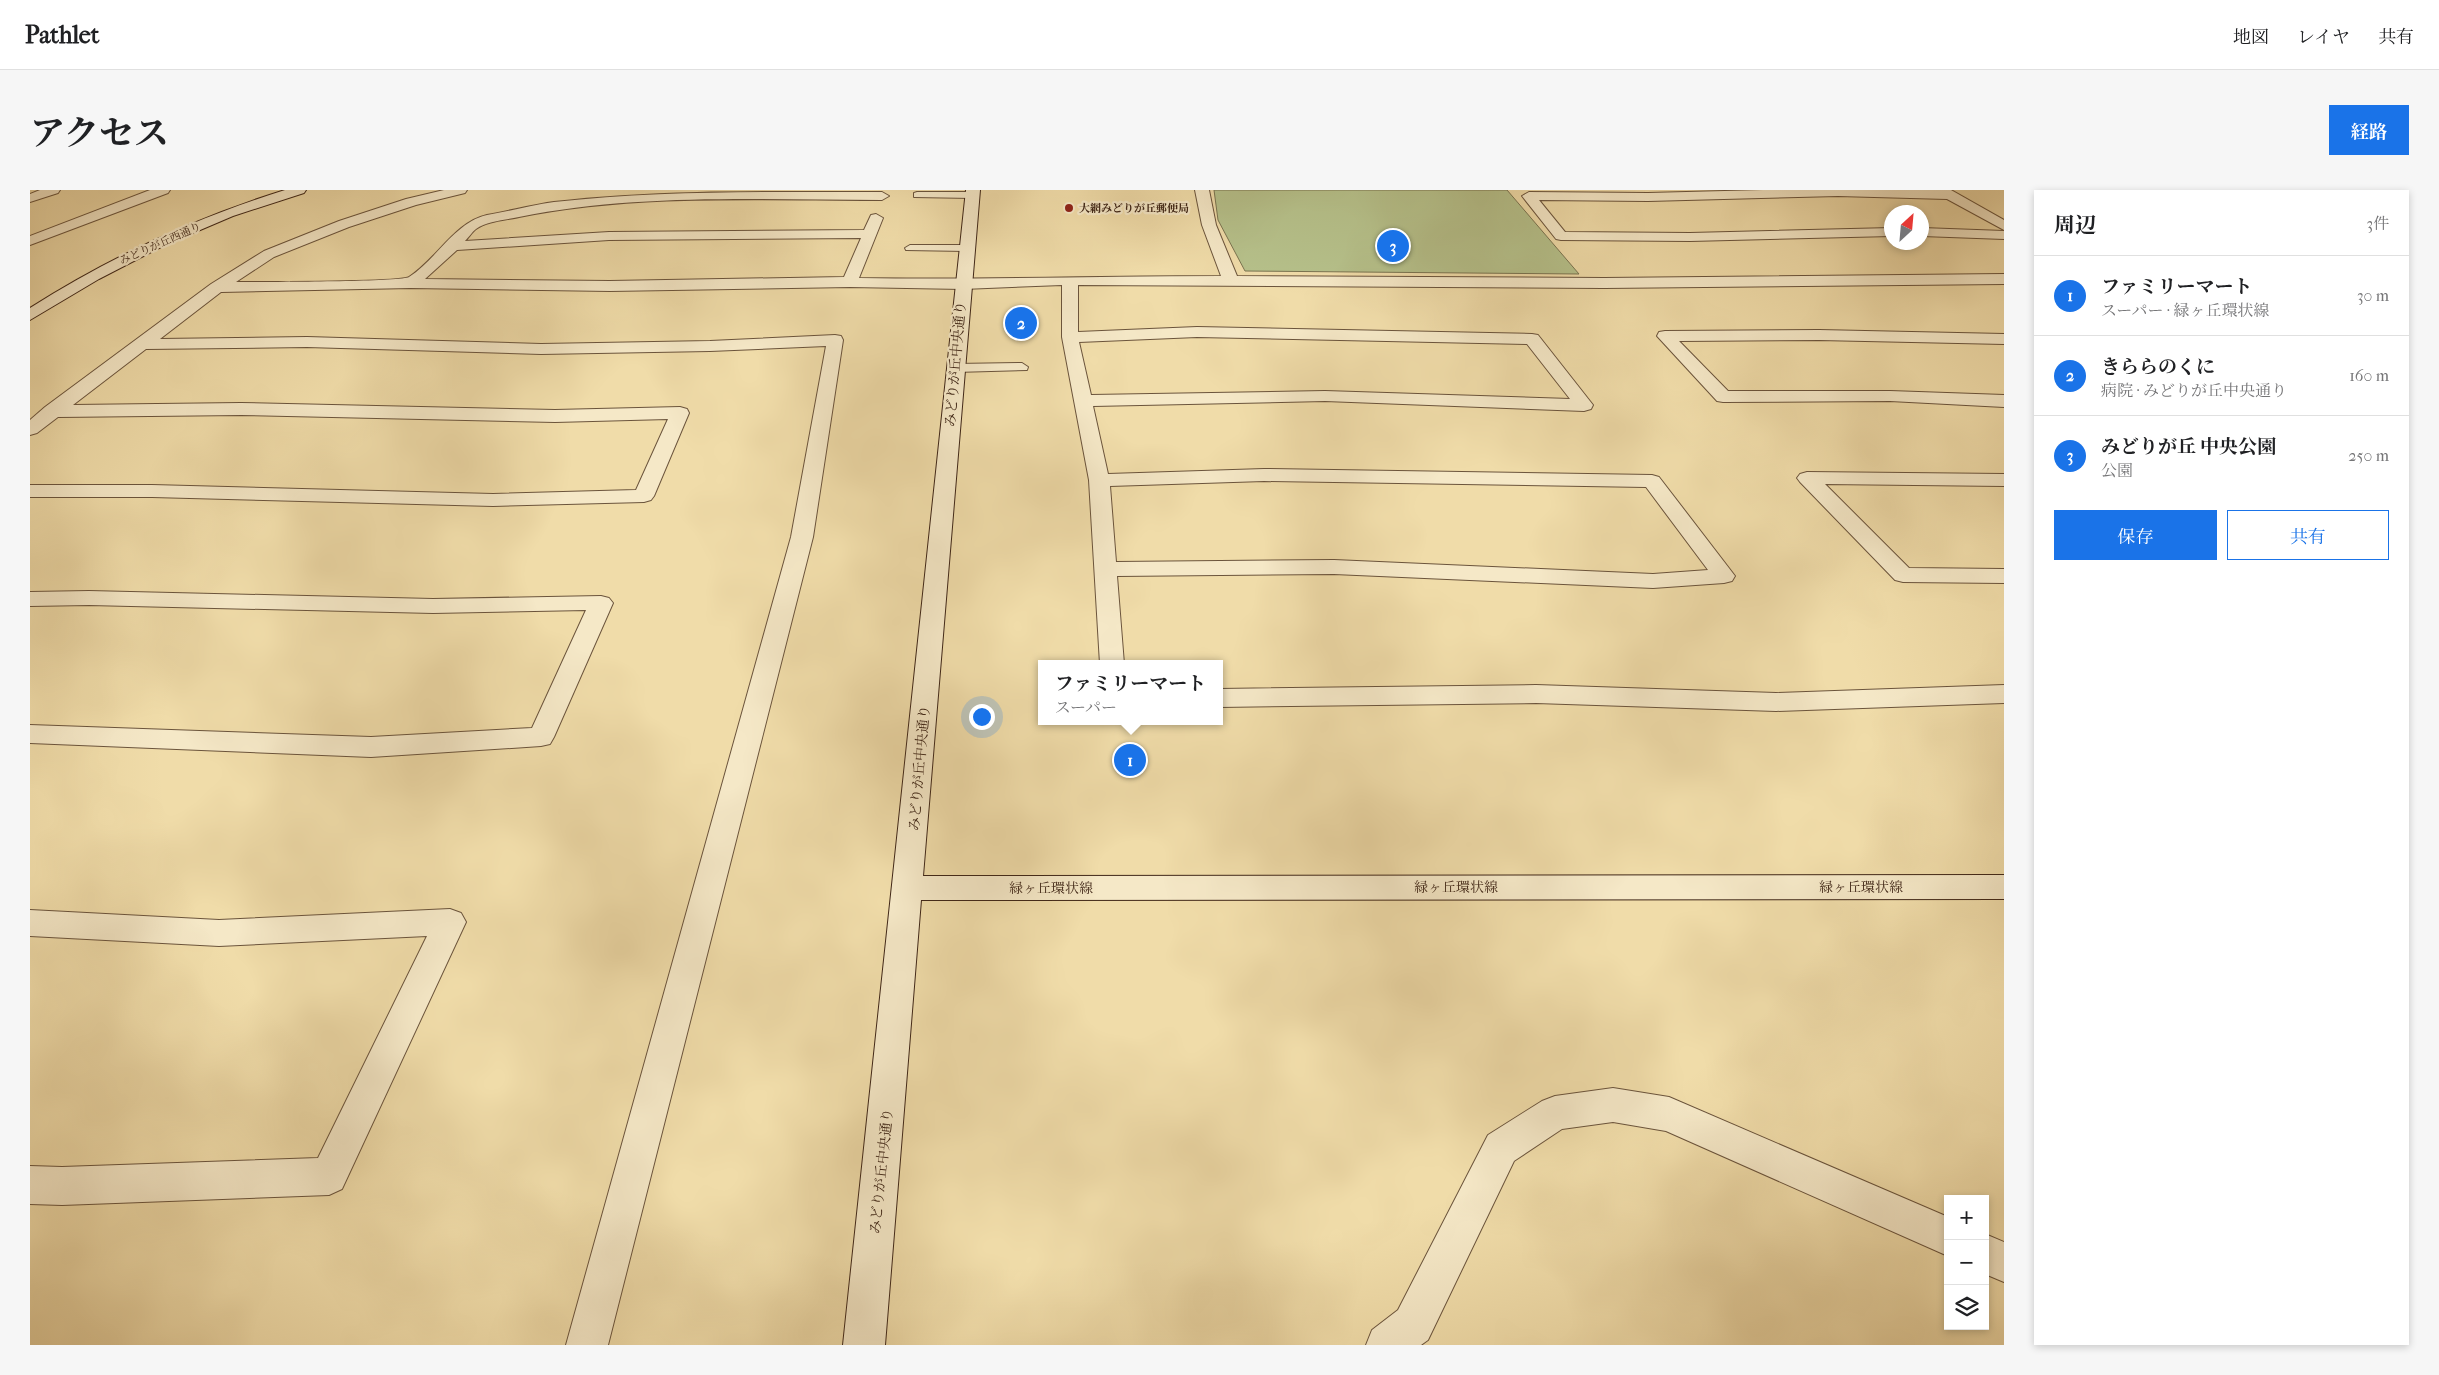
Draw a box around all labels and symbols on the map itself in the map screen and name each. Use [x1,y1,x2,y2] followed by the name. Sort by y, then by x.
[1063,202,1075,214] marker: 大網みどりが丘郵便局
[1079,202,1189,215] place label: 大網みどりが丘郵便局
[1884,205,1929,250] north arrow
[117,220,203,267] street label: みどりが丘西通り
[1377,227,1409,265] pin: 3
[942,301,969,428] street label: みどりが丘中央通り
[1005,304,1037,342] pin: 2
[969,704,995,730] your location
[906,705,933,832] street label: みどりが丘中央通り
[1114,741,1146,779] pin: 1
[1414,879,1498,896] street label: 緑ヶ丘環状線
[1819,879,1903,896] street label: 緑ヶ丘環状線
[1009,880,1093,897] street label: 緑ヶ丘環状線
[866,1108,897,1235] street label: みどりが丘中央通り

